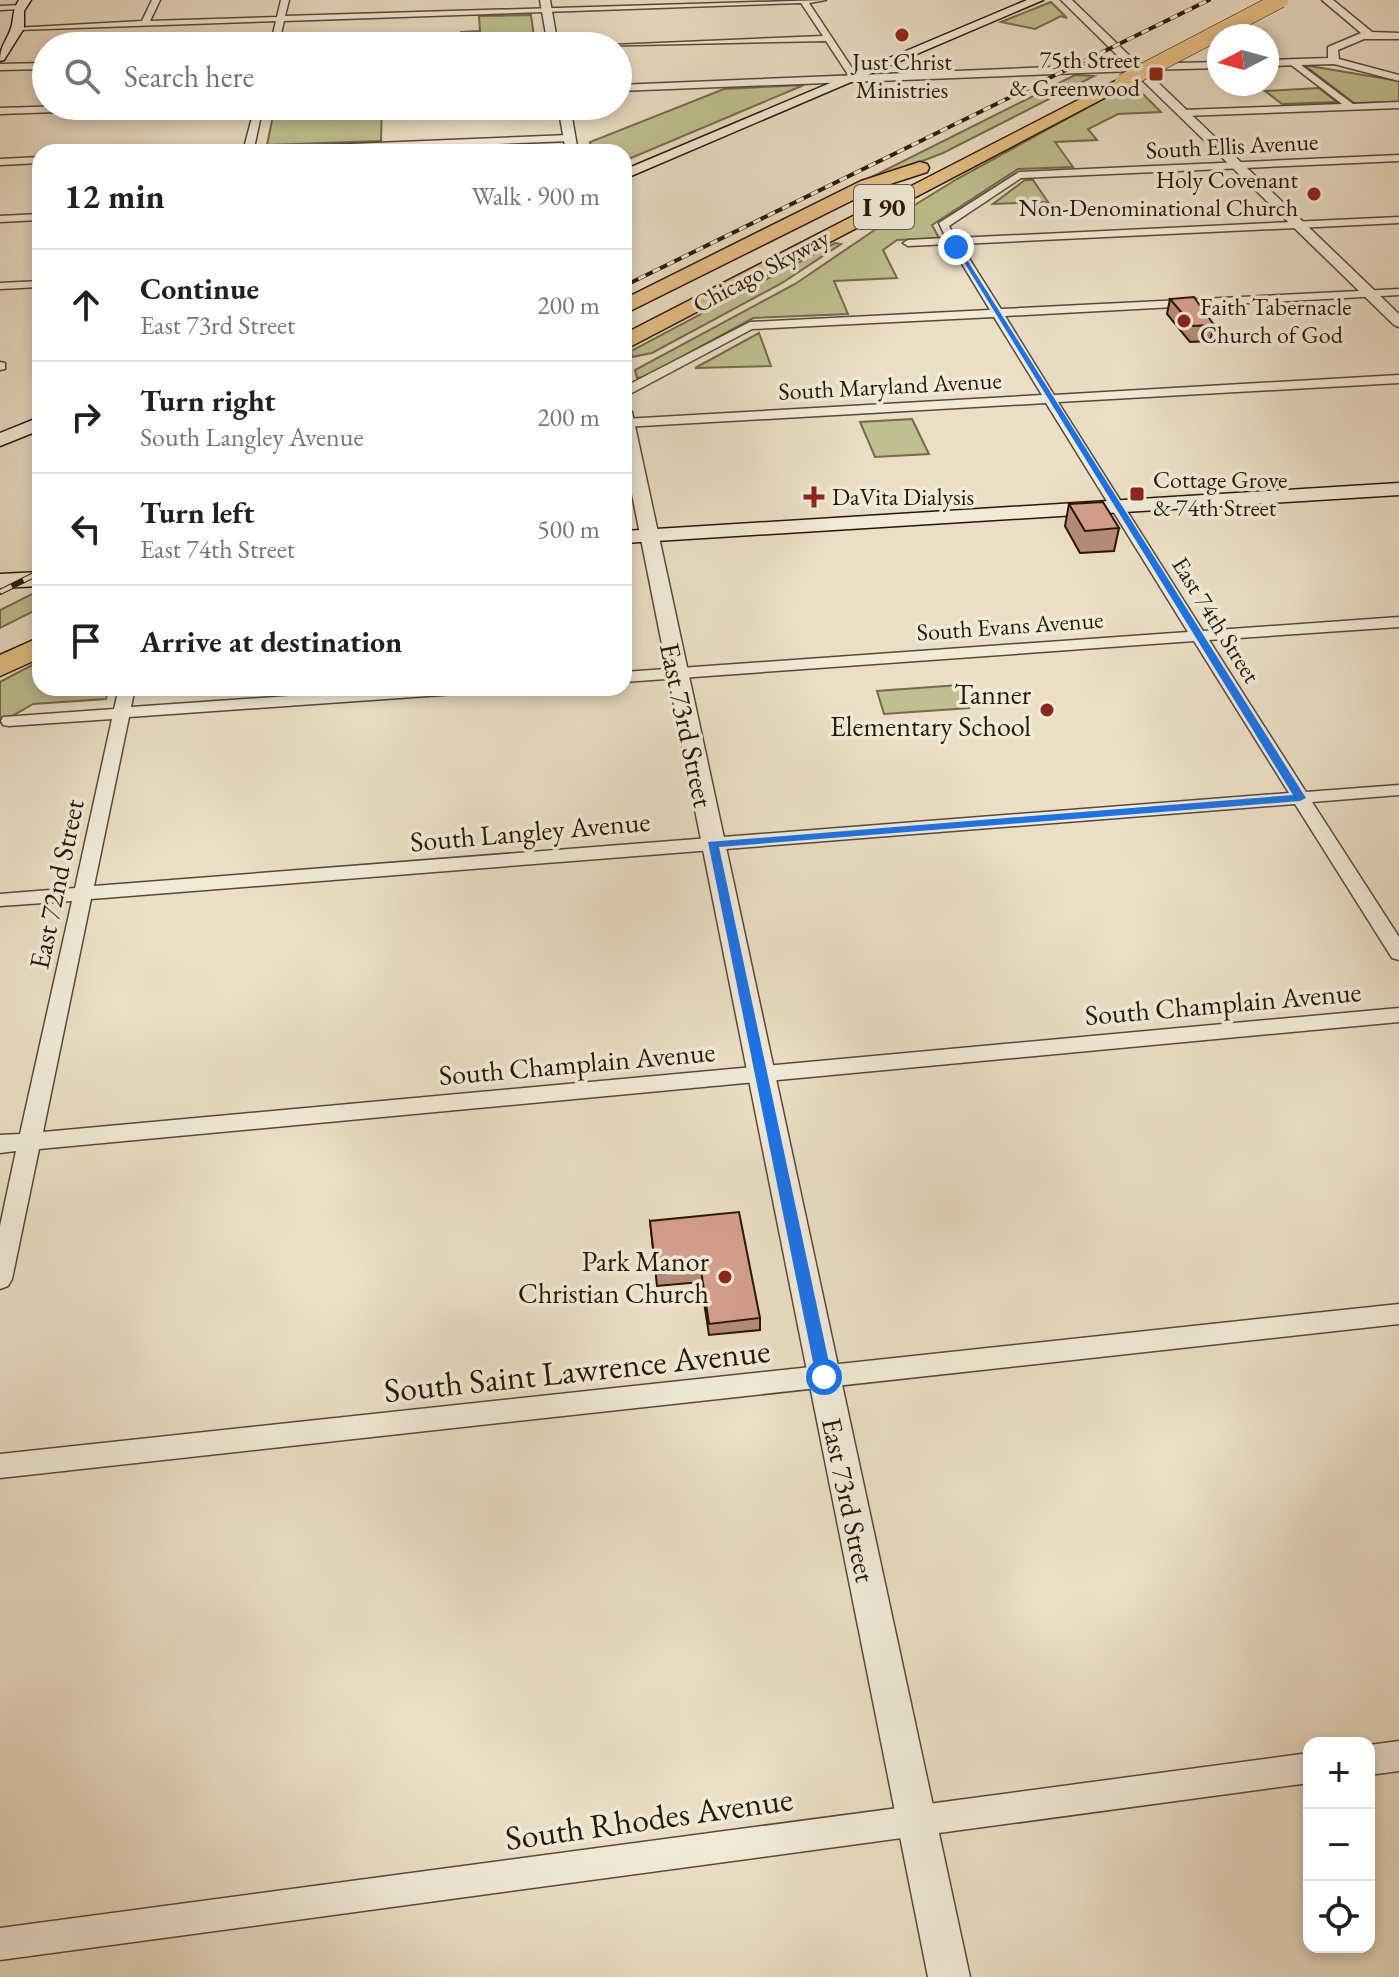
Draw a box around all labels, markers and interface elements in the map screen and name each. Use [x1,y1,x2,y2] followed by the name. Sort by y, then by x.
[1207,24,1279,96] north arrow
[893,26,911,44] marker: Just Christ Ministries
[32,32,632,120] search box
[1009,44,1141,103] place label: 75th Street & Greenwood
[850,46,952,105] place label: Just Christ Ministries
[60,54,104,98] icon: search
[124,57,254,96] text: Search here
[1147,65,1165,83] marker: 75th Street & Greenwood
[1145,126,1319,166] street label: South Ellis Avenue
[1019,164,1298,223] place label: Holy Covenant Non-Denominational Church
[64,174,165,218] text: 12 min
[472,179,600,213] text: Walk · 900 m
[854,185,914,229] road number: I 90
[1305,185,1323,203] marker: Holy Covenant Non-Denominational Church
[687,221,835,320] street label: Chicago Skyway
[938,229,974,265] route end
[140,269,259,308] text: Continue
[64,283,108,327] icon: ahead
[537,288,600,322] text: 200 m
[1200,291,1352,350] place label: Faith Tabernacle Church of God
[140,308,295,342] text: East 73rd Street
[1175,312,1193,330] marker: Faith Tabernacle Church of God
[778,364,1002,407] street label: South Maryland Avenue
[140,381,276,420] text: Turn right
[64,395,108,439] icon: right
[537,400,600,434] text: 200 m
[140,420,364,454] text: South Langley Avenue
[1153,464,1287,523] place label: Cottage Grove & 74th Street
[832,481,974,512] place label: DaVita Dialysis
[1128,485,1146,503] marker: Cottage Grove & 74th Street
[803,486,825,508] marker: DaVita Dialysis
[140,493,254,532] text: Turn left
[64,507,108,551] icon: left
[537,512,600,546] text: 500 m
[140,532,295,566] text: East 74th Street
[1165,551,1268,689] street label: East 74th Street
[916,604,1104,647] street label: South Evans Avenue
[64,619,108,663] icon: arrive
[140,622,402,661] text: Arrive at destination
[652,639,722,811] street label: East 73rd Street
[830,676,1032,744] place label: Tanner Elementary School
[1038,701,1056,719] marker: Tanner Elementary School
[20,796,92,972] street label: East 72nd Street
[408,803,652,859] street label: South Langley Avenue
[1083,973,1363,1033] street label: South Champlain Avenue
[437,1033,717,1093] street label: South Champlain Avenue
[518,1243,710,1311] place label: Park Manor Christian Church
[716,1268,734,1286] marker: Park Manor Christian Church
[382,1328,772,1412] street label: South Saint Lawrence Avenue
[806,1359,842,1395] route start
[814,1414,884,1586] street label: East 73rd Street
[1303,1737,1375,1953] map controls
[1303,1737,1375,1809] button: +
[502,1776,796,1860] street label: South Rhodes Avenue
[1303,1809,1375,1881] button: −
[1303,1881,1375,1953] button: locate

